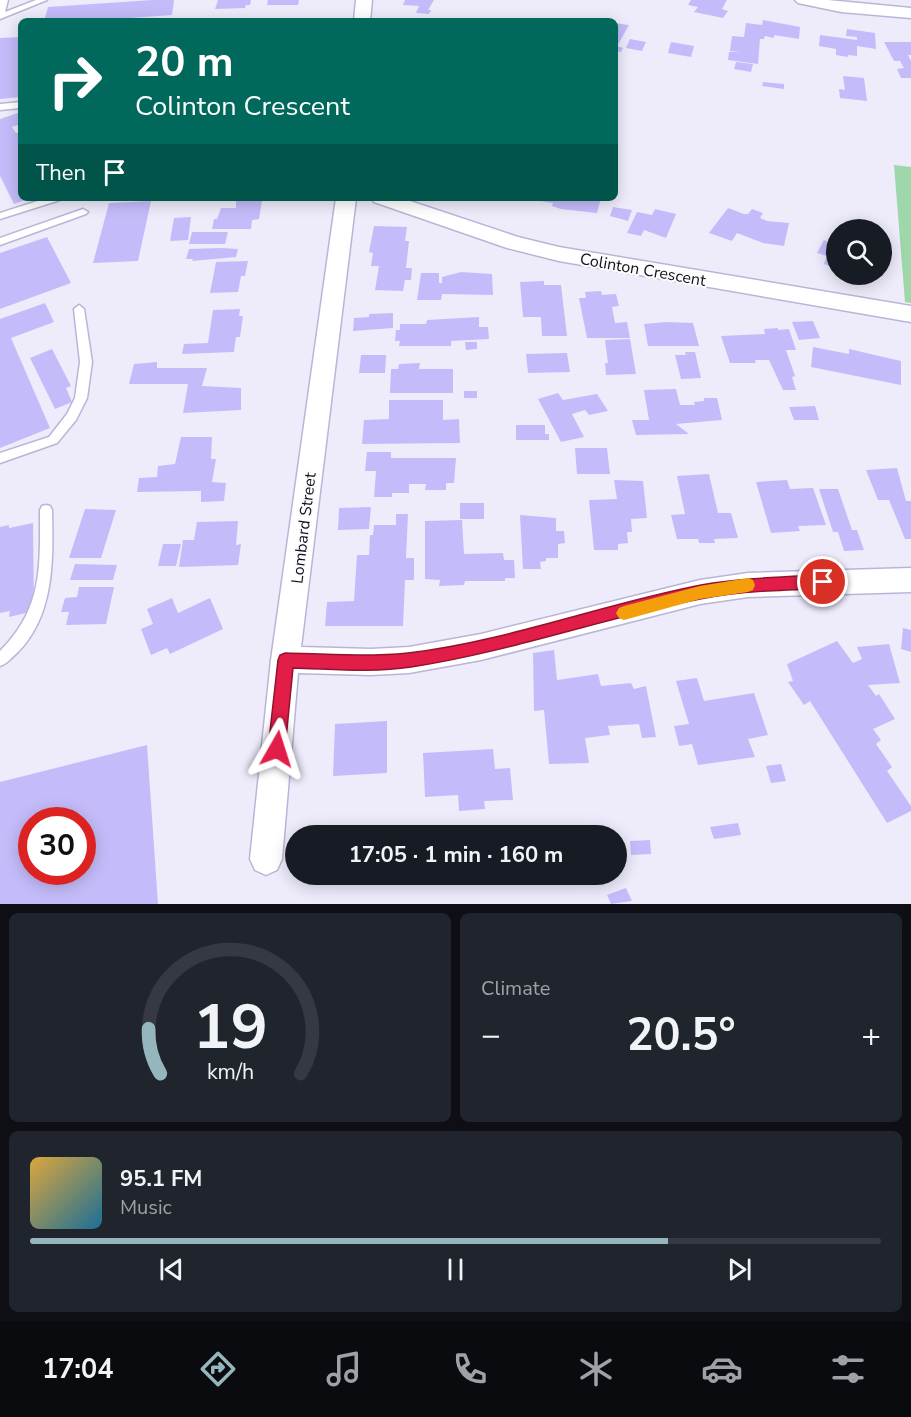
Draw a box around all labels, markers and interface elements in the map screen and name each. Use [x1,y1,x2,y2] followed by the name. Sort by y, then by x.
[135,34,234,91] text: 20 m
[36,42,114,120] icon: right
[135,88,350,125] text: Colinton Crescent
[98,156,131,189] icon: arrive
[36,158,86,188] text: Then
[826,219,892,285] map controls
[826,219,892,285] button: search
[578,248,708,292] street label: Colinton Crescent
[286,471,322,585] street label: Lombard Street
[797,556,848,607] pin
[806,565,839,598] icon: arrive
[245,717,309,781] position arrow
[18,807,96,885] speed limit sign: 30
[349,840,563,870] text: 17:05 · 1 min · 160 m
[481,975,550,1002] text: Climate
[193,985,267,1070] text: 19
[626,1005,736,1066] text: 20.5°
[481,1013,501,1058] text: −
[861,1013,881,1058] text: +
[206,1058,254,1088] text: km/h
[120,1164,202,1194] text: 95.1 FM
[120,1194,172,1221] text: Music
[155,1253,188,1286] icon: previous
[439,1253,472,1286] icon: pause
[723,1253,756,1286] icon: next
[197,1348,239,1390] icon: directions
[323,1348,365,1390] icon: music
[449,1348,491,1390] icon: phone
[575,1348,617,1390] icon: climate
[701,1348,743,1390] icon: car
[827,1348,869,1390] icon: filters
[42,1351,113,1388] text: 17:04

